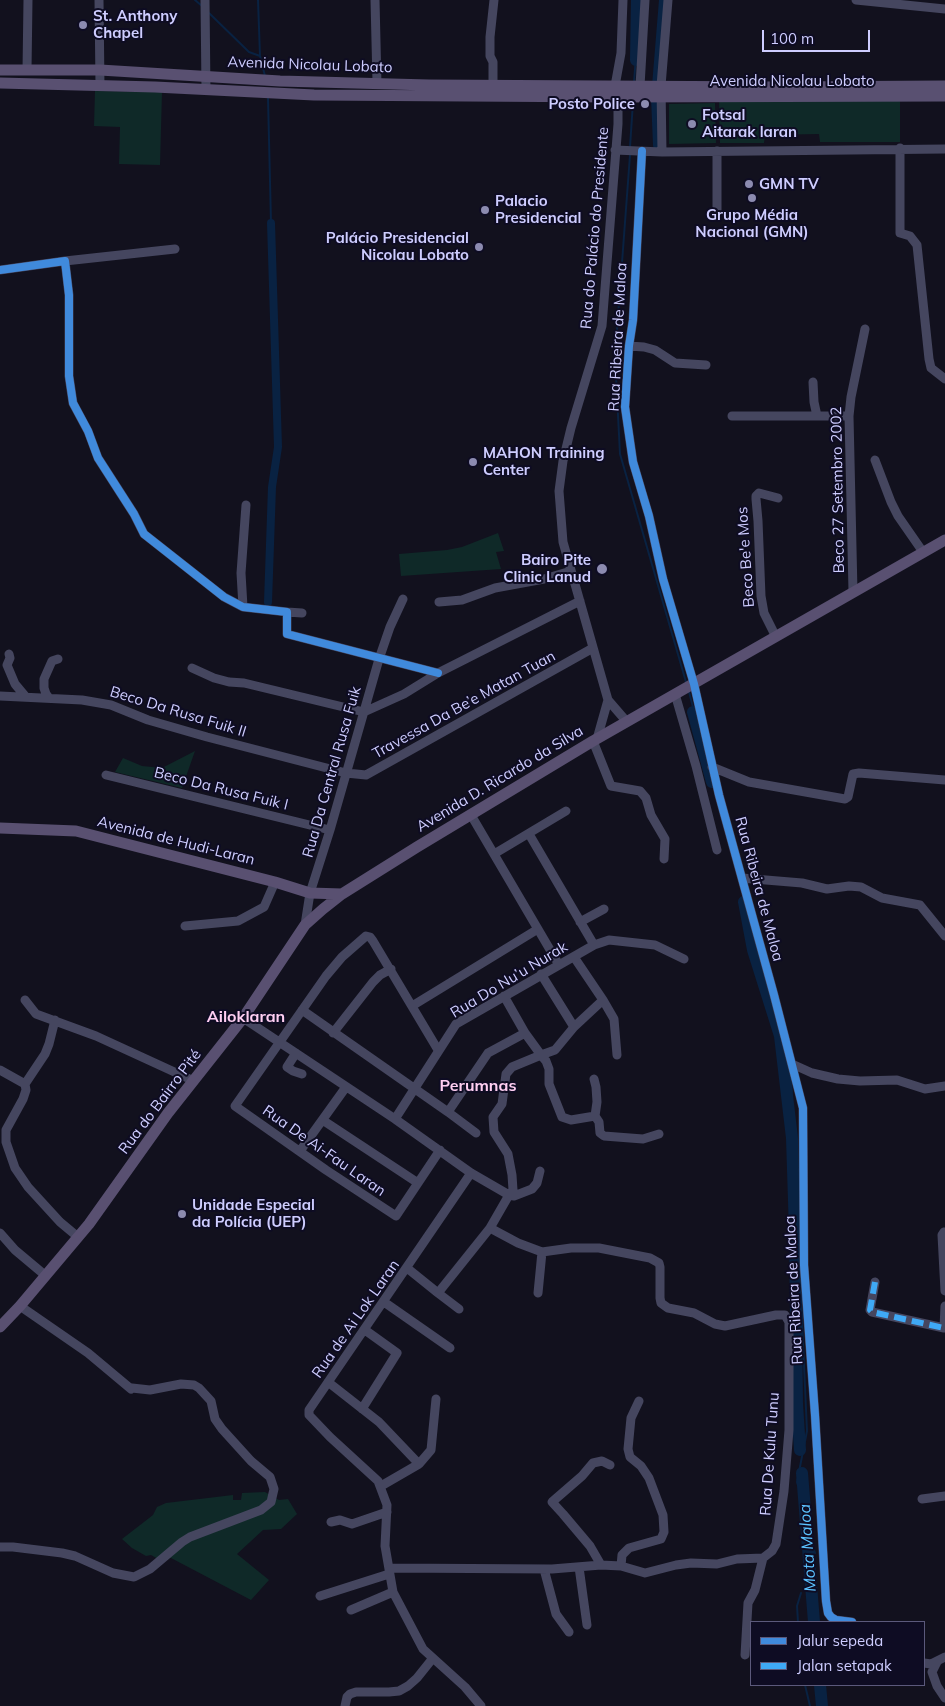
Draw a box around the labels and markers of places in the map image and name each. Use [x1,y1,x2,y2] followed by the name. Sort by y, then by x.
[93,7,177,42] place label: St. Anthony Chapel
[77,19,89,31] marker: St. Anthony Chapel
[549,95,635,113] place label: Posto Police
[639,98,651,110] marker: Posto Police
[702,106,797,141] place label: Fotsal Aitarak laran
[686,118,698,130] marker: Fotsal Aitarak laran
[759,175,819,193] place label: GMN TV
[743,178,755,190] marker: GMN TV
[495,192,582,227] place label: Palacio Presidencial
[746,192,758,204] marker: Grupo Média Nacional (GMN)
[479,204,491,216] marker: Palacio Presidencial
[695,206,809,241] place label: Grupo Média Nacional (GMN)
[326,229,469,264] place label: Palácio Presidencial Nicolau Lobato
[473,241,485,253] marker: Palácio Presidencial Nicolau Lobato
[483,444,605,479] place label: MAHON Training Center
[467,456,479,468] marker: MAHON Training Center
[503,551,591,586] place label: Bairo Pite Clinic Lanud
[595,562,609,576] marker: Bairo Pite Clinic Lanud
[192,1196,315,1231] place label: Unidade Especial da Polícia (UEP)
[176,1208,188,1220] marker: Unidade Especial da Polícia (UEP)

